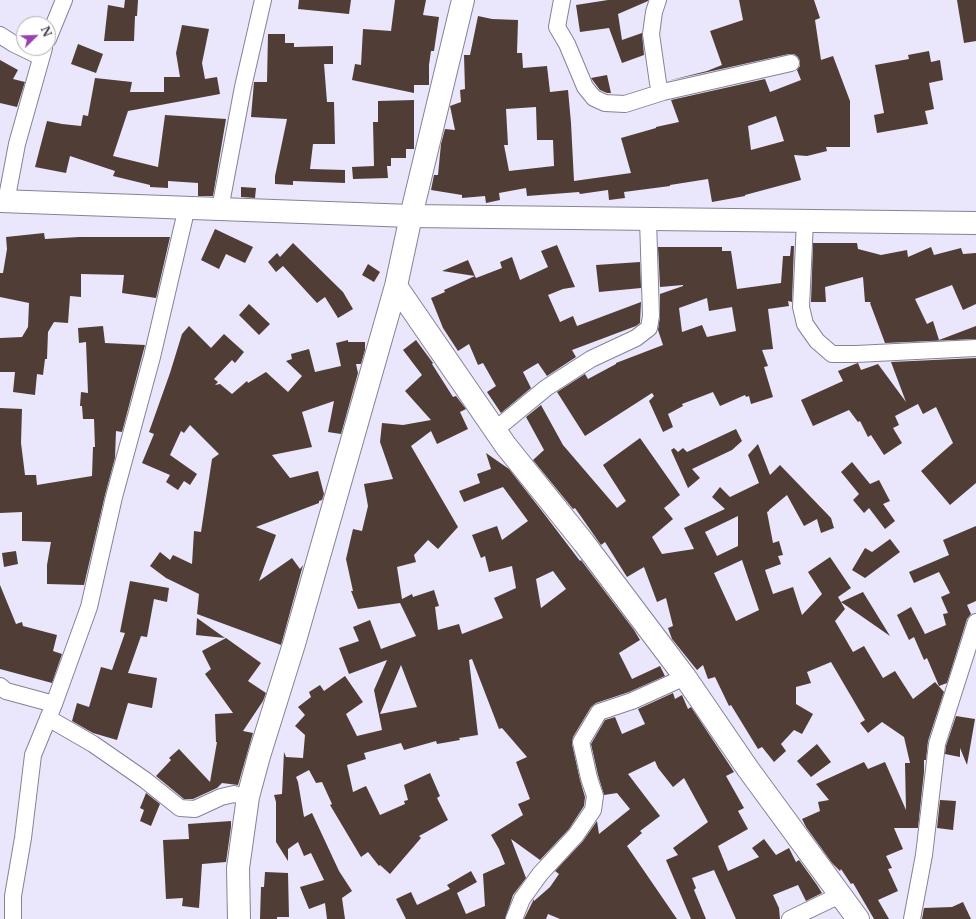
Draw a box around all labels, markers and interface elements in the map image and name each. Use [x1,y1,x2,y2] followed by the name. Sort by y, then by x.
[16,16,56,56] north arrow
[38,24,55,39] text: N

